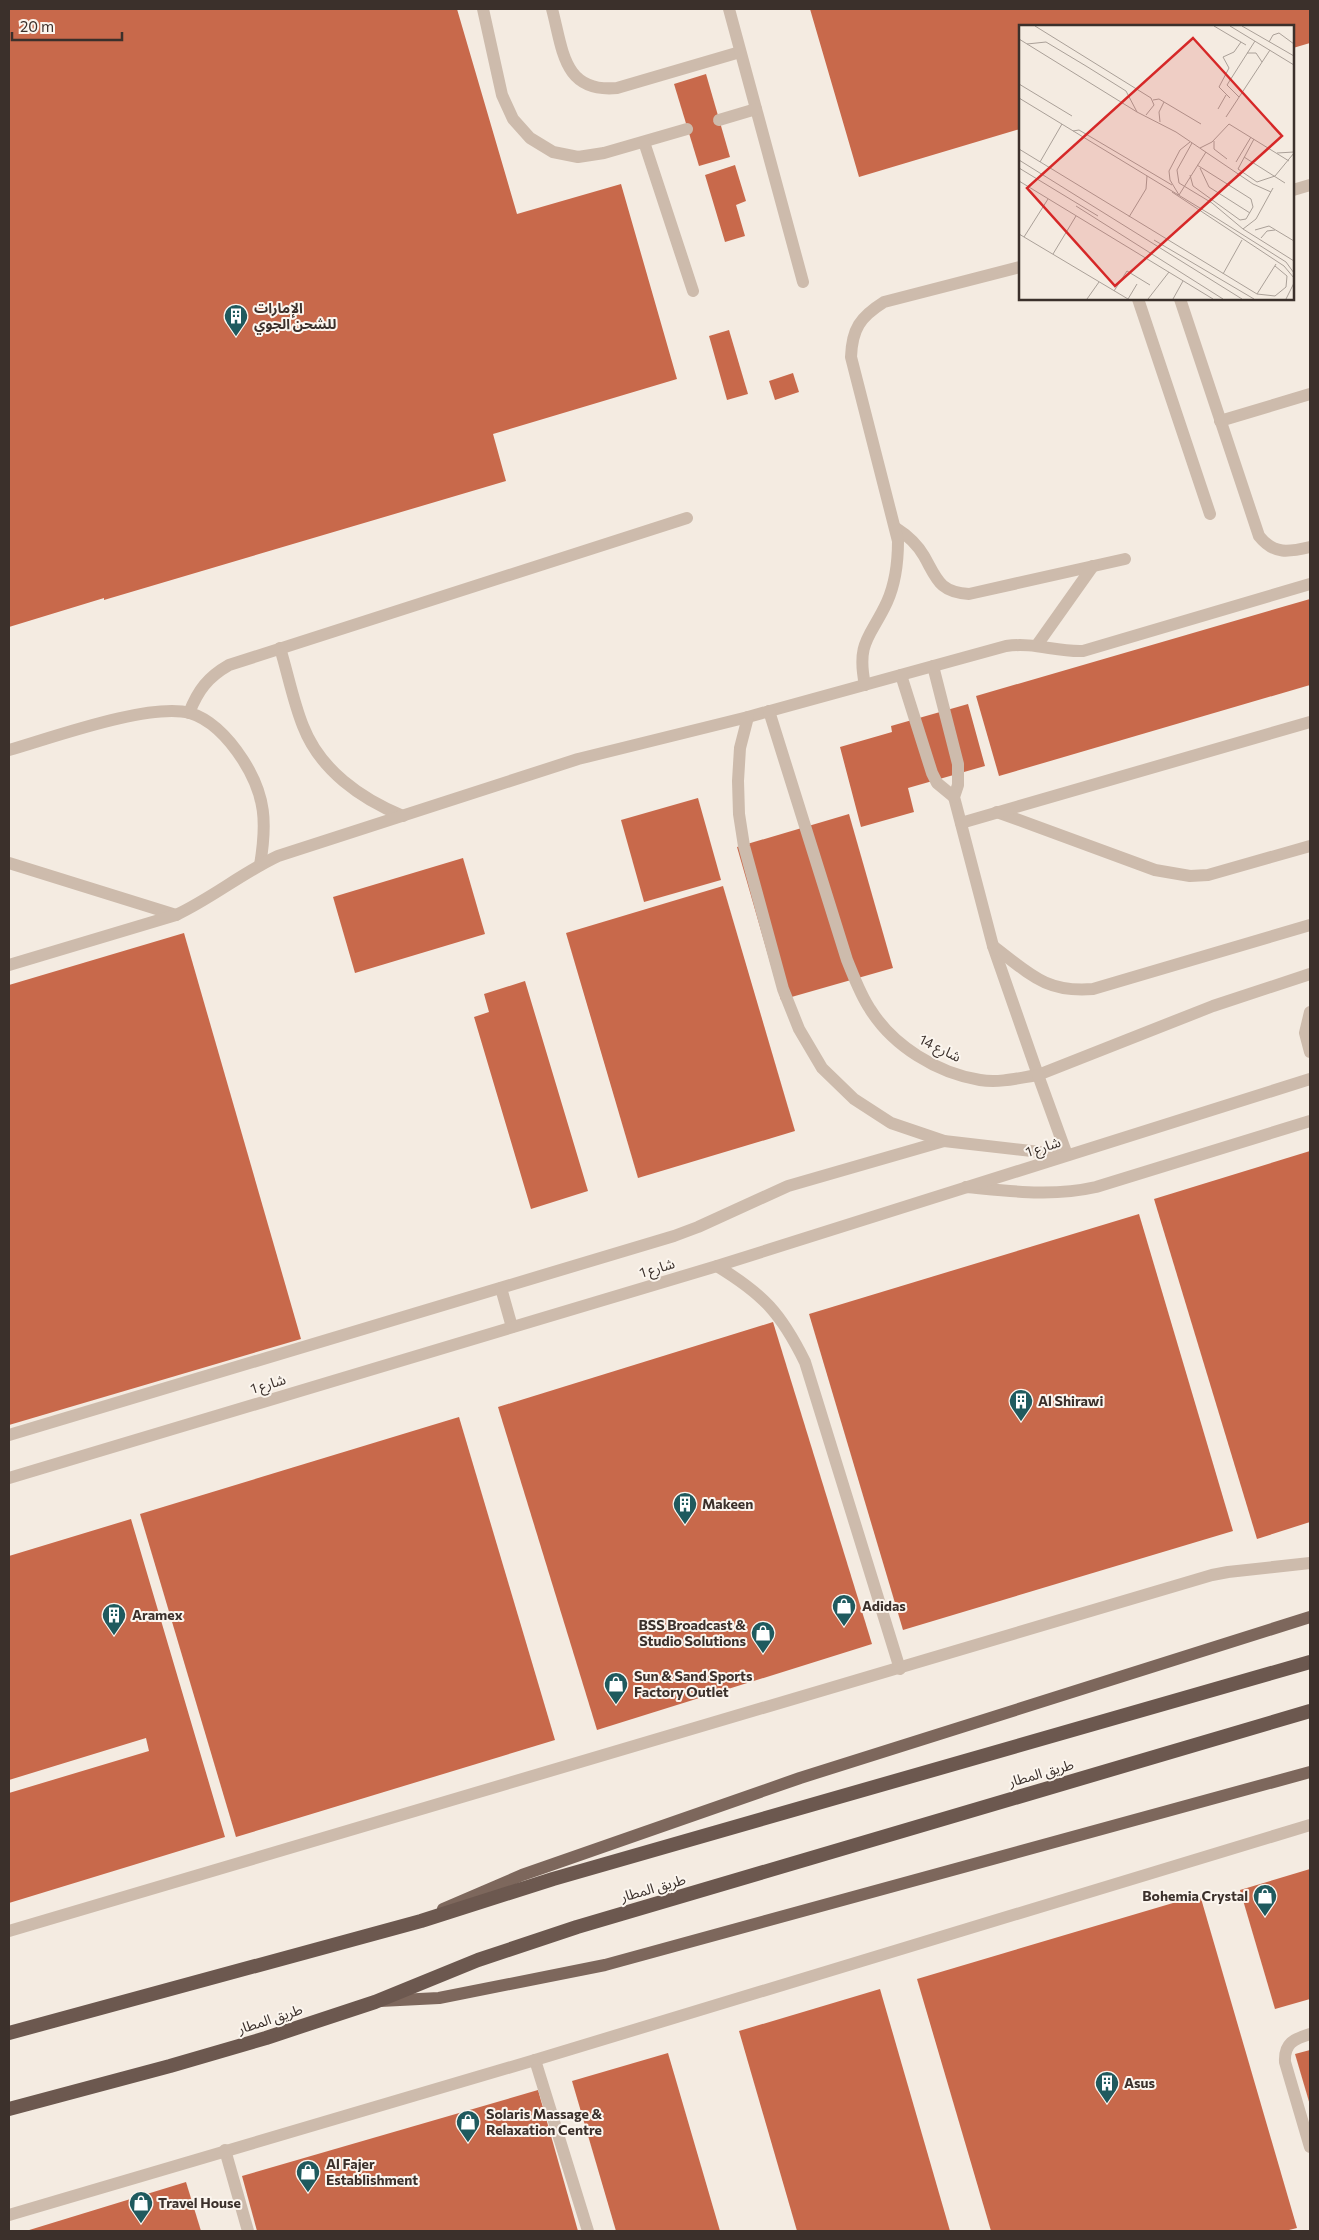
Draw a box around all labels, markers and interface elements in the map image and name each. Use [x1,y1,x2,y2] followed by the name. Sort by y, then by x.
[12,10,122,42] scale bar
[20,17,54,35] text: 20 m
[1019,25,1294,300] inset map
[254,299,336,335] place label: الإمارات للشحن الجوي
[223,303,249,337] building icon: الإمارات للشحن الجوي
[915,1030,964,1068] street label: شارع 14
[1023,1133,1064,1163] street label: شارع 1
[637,1254,677,1284] street label: شارع 1
[248,1370,288,1400] street label: شارع 1
[1008,1388,1034,1422] building icon: Al Shirawi
[1038,1392,1103,1409] place label: Al Shirawi
[672,1491,698,1525] building icon: Makeen
[702,1495,753,1512] place label: Makeen
[831,1593,857,1627] shop icon: Adidas
[862,1597,906,1614] place label: Adidas
[101,1602,127,1636] building icon: Aramex
[132,1606,183,1623] place label: Aramex
[639,1616,746,1649] place label: BSS Broadcast & Studio Solutions
[750,1620,776,1654] shop icon: BSS Broadcast & Studio Solutions
[634,1667,753,1700] place label: Sun & Sand Sports Factory Outlet
[603,1671,629,1705] shop icon: Sun & Sand Sports Factory Outlet
[1005,1755,1076,1792] street label: طريق المطار
[617,1870,688,1907] street label: طريق المطار
[1252,1883,1278,1917] shop icon: Bohemia Crystal
[1142,1887,1248,1904] place label: Bohemia Crystal
[234,2000,305,2039] street label: طريق المطار
[1094,2070,1120,2104] building icon: Asus
[1124,2074,1156,2091] place label: Asus
[486,2105,603,2138] place label: Solaris Massage & Relaxation Centre
[455,2109,481,2143] shop icon: Solaris Massage & Relaxation Centre
[326,2155,418,2188] place label: Al Fajer Establishment
[295,2159,321,2193] shop icon: Al Fajer Establishment
[128,2190,154,2224] shop icon: Travel House
[158,2194,241,2211] place label: Travel House

